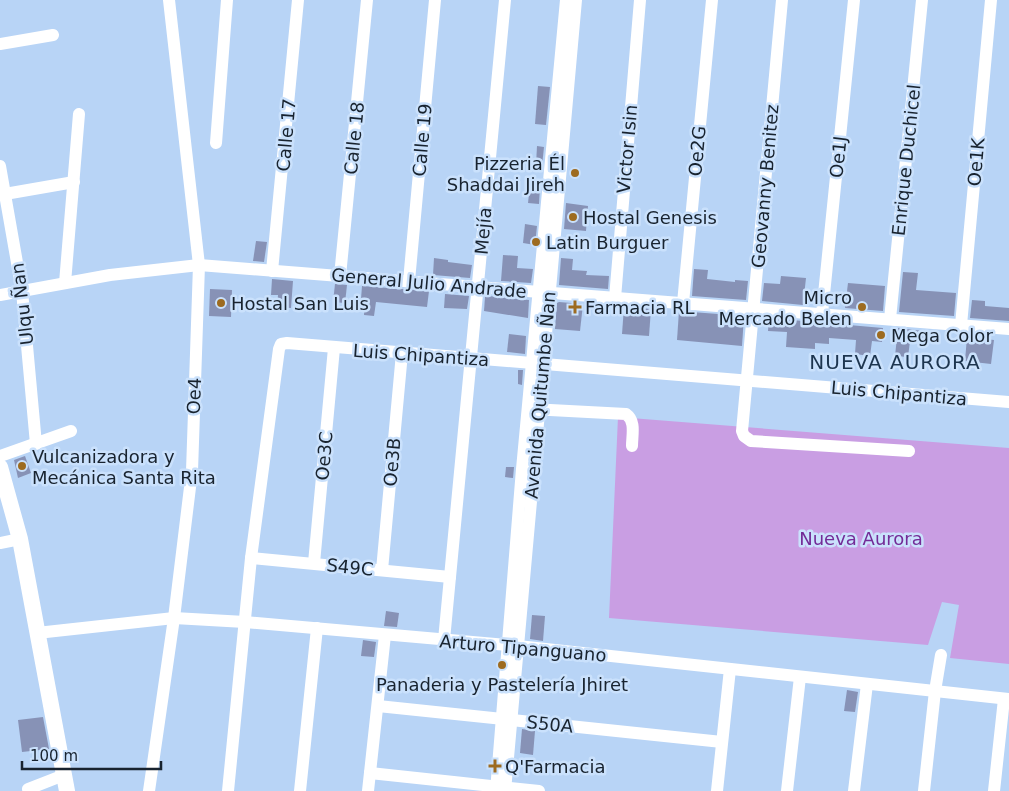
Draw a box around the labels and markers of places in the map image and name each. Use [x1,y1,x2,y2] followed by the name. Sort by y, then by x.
[447,153,565,195] place label: Pizzeria Él Shaddai Jireh
[569,167,581,179] marker: Pizzeria Él Shaddai Jireh
[583,207,717,228] place label: Hostal Genesis
[567,211,579,223] marker: Hostal Genesis
[546,232,669,253] place label: Latin Burguer
[530,236,542,248] marker: Latin Burguer
[718,287,852,329] place label: Micro Mercado Belen
[231,293,369,314] place label: Hostal San Luis
[215,297,227,309] marker: Hostal San Luis
[585,297,695,318] place label: Farmacia RL
[569,301,581,313] marker: Farmacia RL
[856,301,868,313] marker: Micro Mercado Belen
[891,325,993,346] place label: Mega Color
[875,329,887,341] marker: Mega Color
[32,446,216,488] place label: Vulcanizadora y Mecánica Santa Rita
[16,460,28,472] marker: Vulcanizadora y Mecánica Santa Rita
[496,659,508,671] marker: Panaderia y Pastelería Jhiret
[376,674,628,695] place label: Panaderia y Pastelería Jhiret
[505,756,605,777] place label: Q'Farmacia
[489,760,501,772] marker: Q'Farmacia

